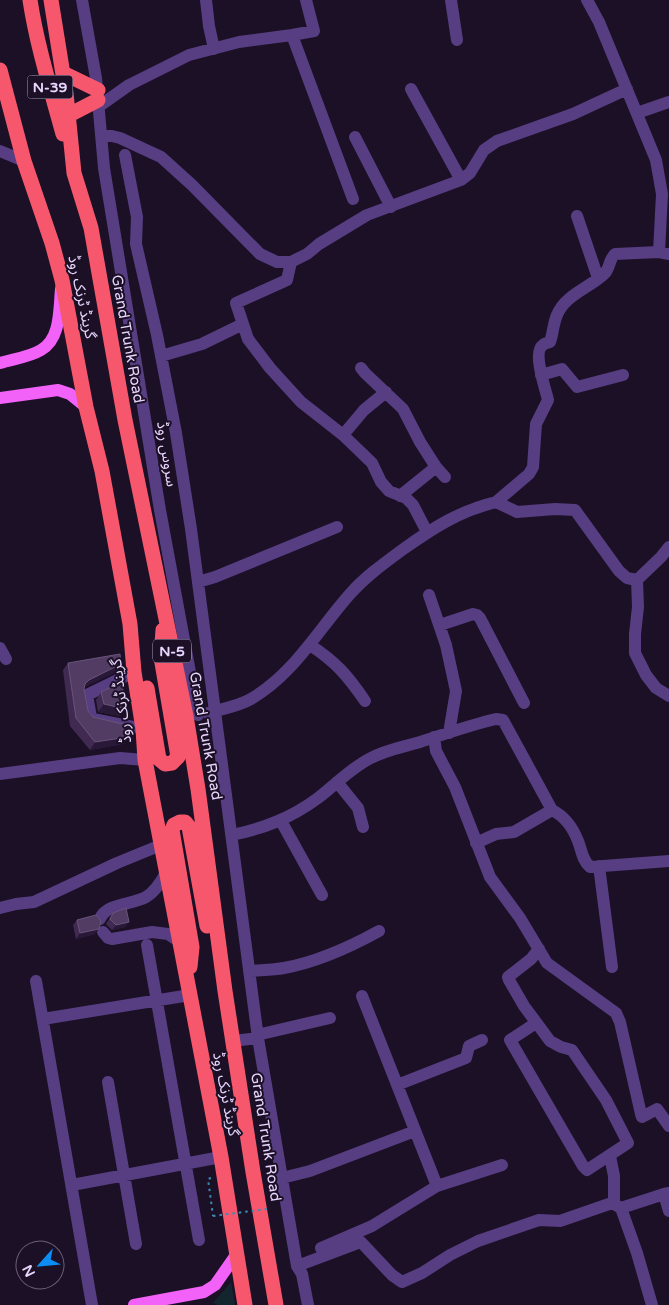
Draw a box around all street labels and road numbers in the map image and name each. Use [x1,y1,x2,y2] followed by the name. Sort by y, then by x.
[28,75,72,98] road number: N-39
[64,254,100,341] street label: گرینڈ ٹرنک روڈ
[108,273,148,405] street label: Grand Trunk Road
[153,420,181,488] street label: سروس روڈ
[153,640,191,662] road number: N-5
[107,657,135,744] street label: گرینڈ ٹرنک روڈ
[186,670,226,802] street label: Grand Trunk Road
[209,1051,243,1138] street label: گرینڈ ٹرنک روڈ
[247,1071,285,1203] street label: Grand Trunk Road

